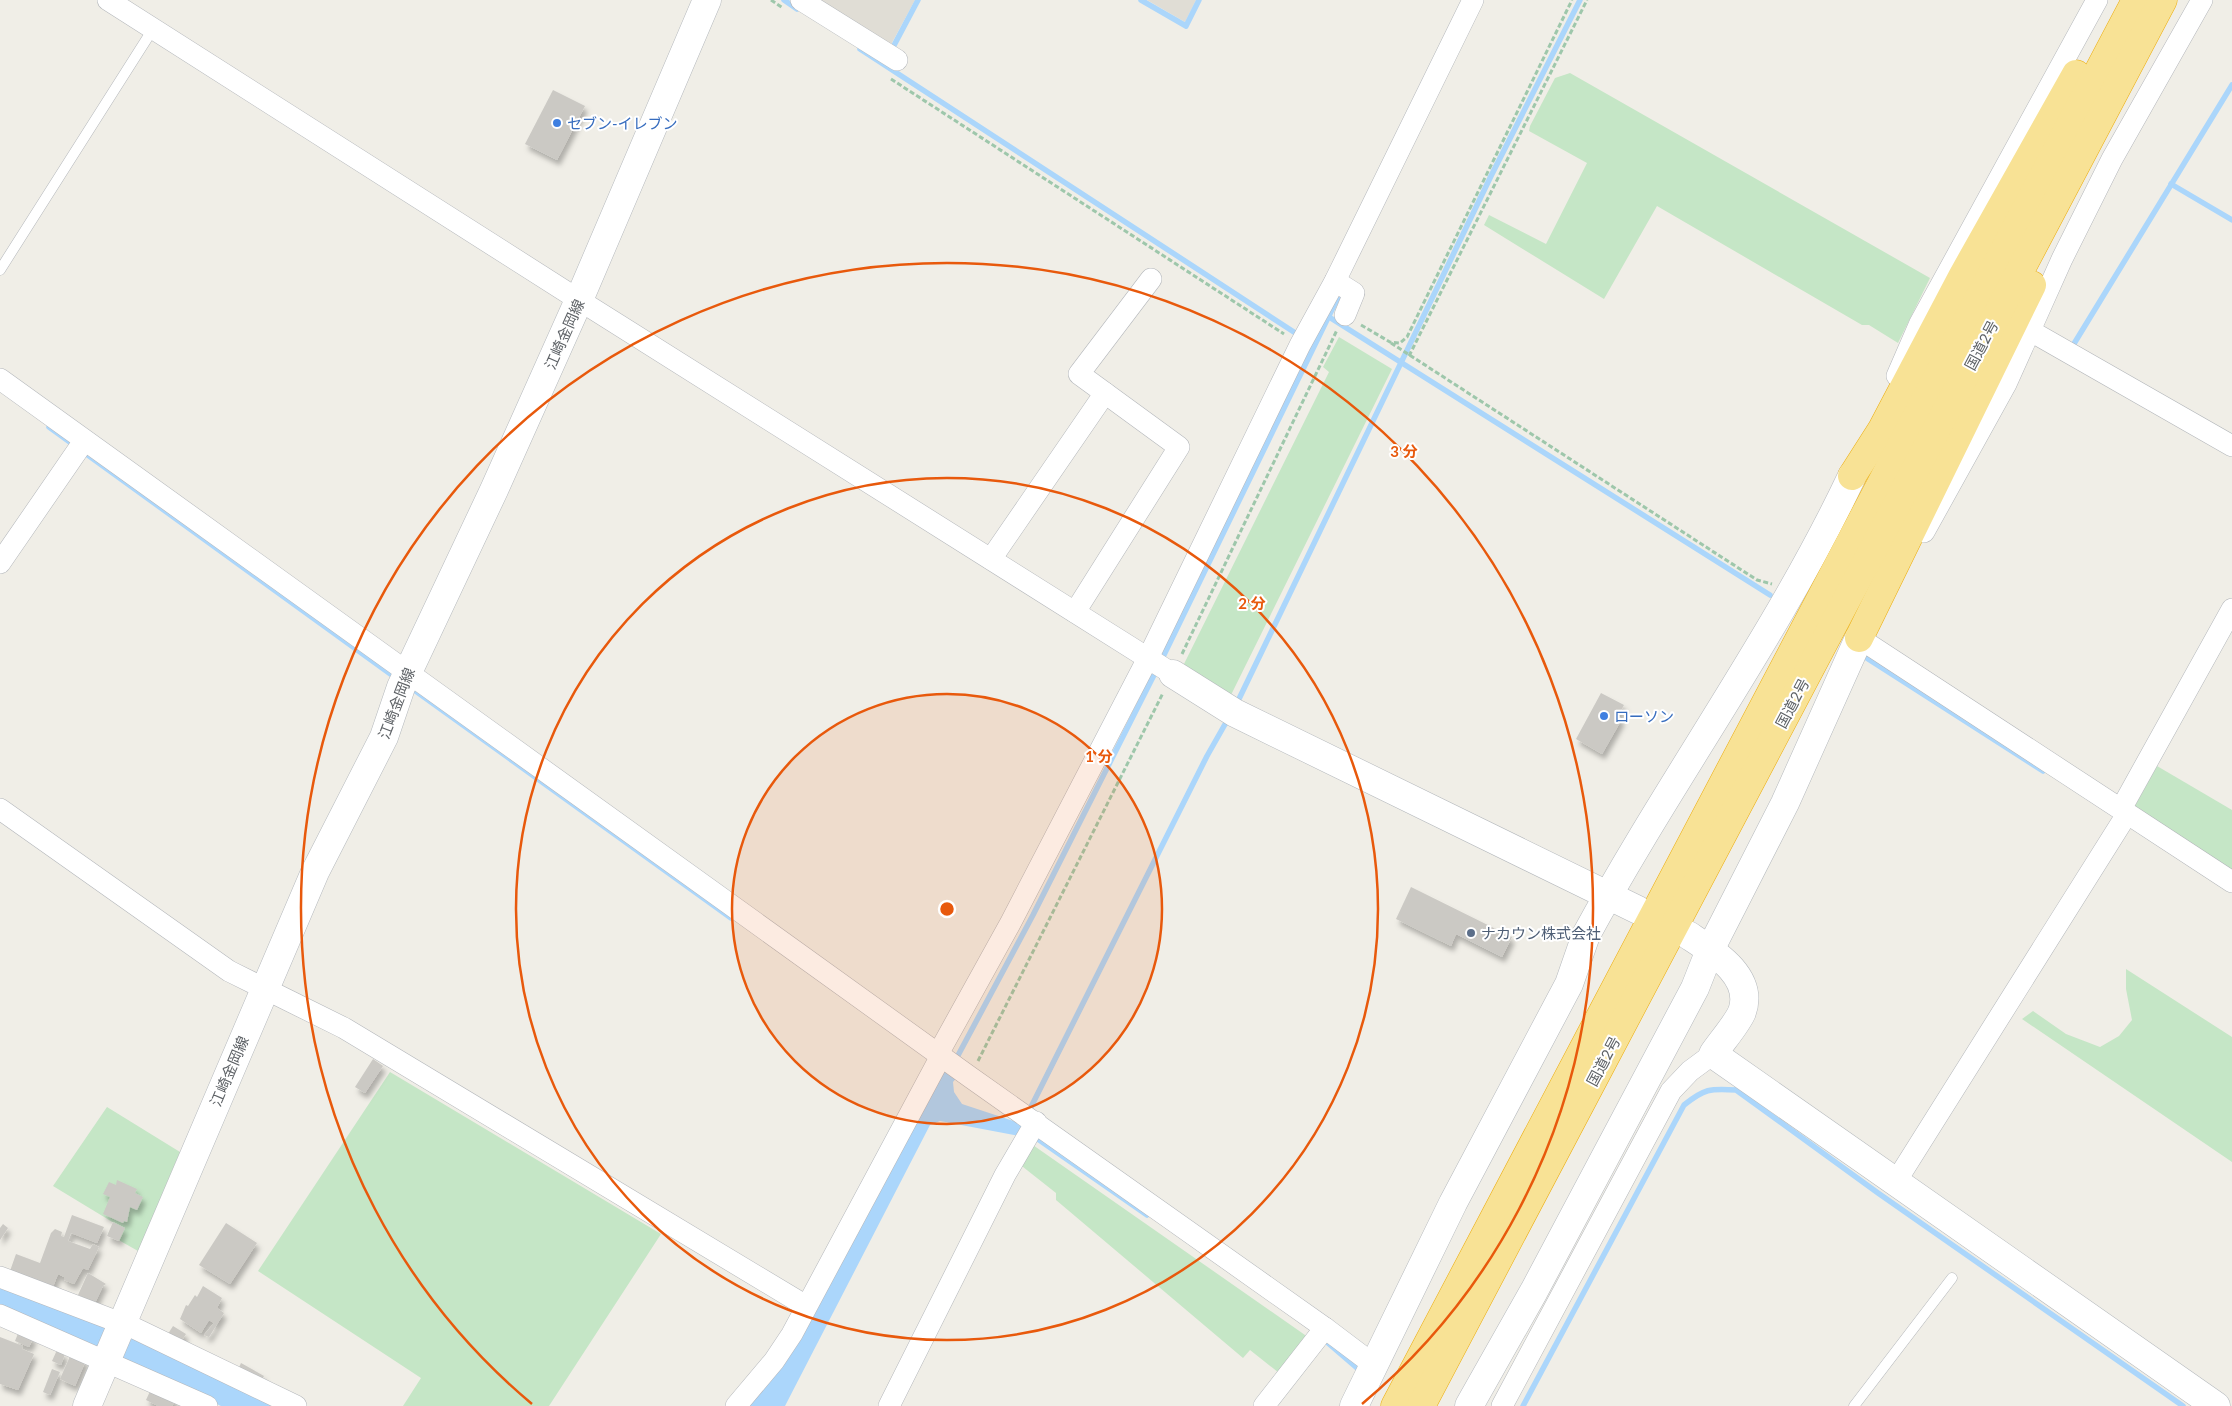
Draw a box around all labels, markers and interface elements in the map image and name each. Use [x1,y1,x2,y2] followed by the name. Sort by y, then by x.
[567,114,678,132] place label: セブン-イレブン
[551,117,563,129] marker: セブン-イレブン
[541,296,587,372] street label: 江崎金岡線
[1960,317,2002,373] street label: 国道2号
[1390,442,1418,460] text: 3 分
[1238,594,1266,612] text: 2 分
[374,665,418,741] street label: 江崎金岡線
[1771,675,1813,731] street label: 国道2号
[1614,707,1674,725] place label: ローソン
[1598,710,1610,722] marker: ローソン
[1085,747,1113,765] text: 1 分
[938,900,956,918] centre of rings
[1481,924,1601,942] place label: ナカウン株式会社
[1465,927,1477,939] marker: ナカウン株式会社
[206,1033,252,1109] street label: 江崎金岡線
[1582,1033,1624,1089] street label: 国道2号

